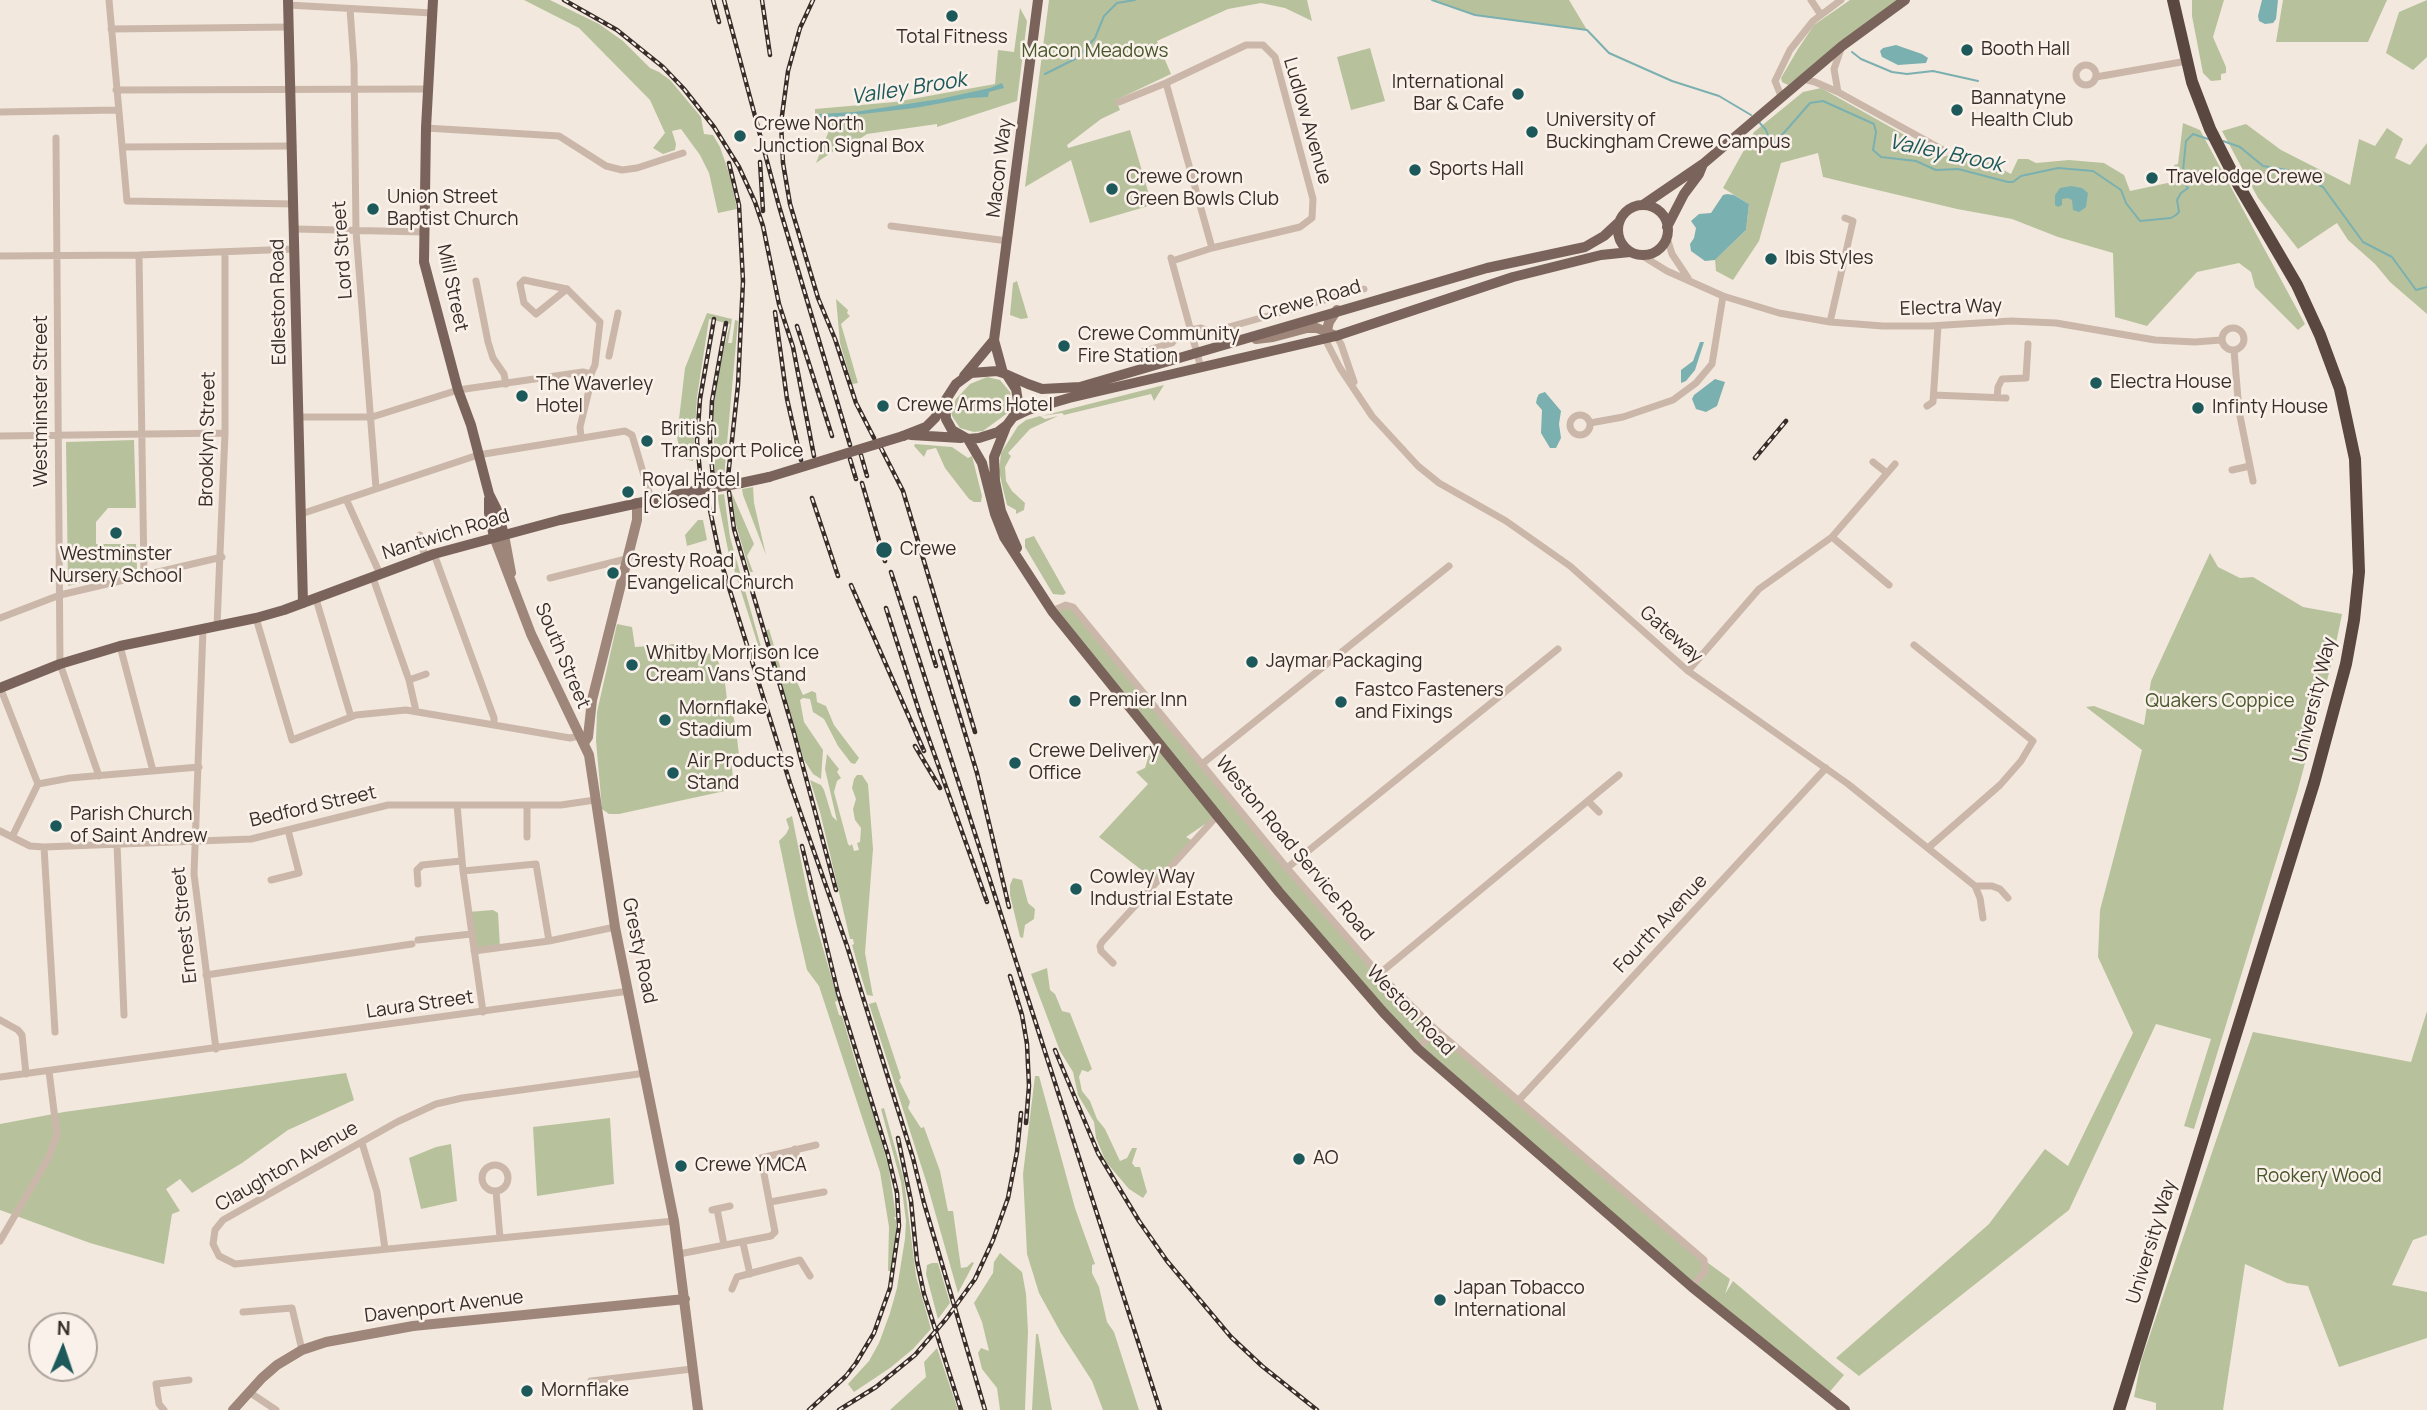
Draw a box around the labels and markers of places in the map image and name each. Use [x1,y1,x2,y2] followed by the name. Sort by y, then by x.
[944,8,960,24] marker: Total Fitness
[896,27,1008,49] place label: Total Fitness
[1981,39,2070,61] place label: Booth Hall
[1959,42,1975,58] marker: Booth Hall
[1392,72,1504,116] place label: International Bar & Cafe
[1510,86,1526,102] marker: International Bar & Cafe
[1971,88,2073,132] place label: Bannatyne Health Club
[1949,102,1965,118] marker: Bannatyne Health Club
[1546,110,1790,154] place label: University of Buckingham Crewe Campus
[754,114,924,158] place label: Crewe North Junction Signal Box
[1524,124,1540,140] marker: University of Buckingham Crewe Campus
[732,128,748,144] marker: Crewe North Junction Signal Box
[1429,159,1524,181] place label: Sports Hall
[1407,162,1423,178] marker: Sports Hall
[1126,167,1279,211] place label: Crewe Crown Green Bowls Club
[2166,167,2323,189] place label: Travelodge Crewe
[2144,170,2160,186] marker: Travelodge Crewe
[1104,181,1120,197] marker: Crewe Crown Green Bowls Club
[387,187,519,231] place label: Union Street Baptist Church
[365,201,381,217] marker: Union Street Baptist Church
[1785,248,1873,270] place label: Ibis Styles
[1763,251,1779,267] marker: Ibis Styles
[1078,324,1239,368] place label: Crewe Community Fire Station
[1056,338,1072,354] marker: Crewe Community Fire Station
[2110,372,2232,394] place label: Electra House
[536,374,653,418] place label: The Waverley Hotel
[2088,375,2104,391] marker: Electra House
[514,388,530,404] marker: The Waverley Hotel
[897,395,1053,417] place label: Crewe Arms Hotel
[2212,397,2328,419] place label: Infinty House
[875,398,891,414] marker: Crewe Arms Hotel
[2190,400,2206,416] marker: Infinty House
[661,419,803,463] place label: British Transport Police
[639,433,655,449] marker: British Transport Police
[642,470,740,514] place label: Royal Hotel [Closed]
[620,484,636,500] marker: Royal Hotel [Closed]
[108,525,124,541] marker: Westminster Nursery School
[900,539,956,561] place label: Crewe
[874,540,894,560] marker: Crewe
[50,544,182,588] place label: Westminster Nursery School
[627,551,794,595] place label: Gresty Road Evangelical Church
[605,565,621,581] marker: Gresty Road Evangelical Church
[646,643,819,687] place label: Whitby Morrison Ice Cream Vans Stand
[1266,651,1422,673] place label: Jaymar Packaging
[1244,654,1260,670] marker: Jaymar Packaging
[624,657,640,673] marker: Whitby Morrison Ice Cream Vans Stand
[1355,680,1504,724] place label: Fastco Fasteners and Fixings
[1089,690,1187,712] place label: Premier Inn
[1067,693,1083,709] marker: Premier Inn
[1333,694,1349,710] marker: Fastco Fasteners and Fixings
[679,698,767,742] place label: Mornflake Stadium
[657,712,673,728] marker: Mornflake Stadium
[1029,741,1159,785] place label: Crewe Delivery Office
[687,751,794,795] place label: Air Products Stand
[1007,755,1023,771] marker: Crewe Delivery Office
[665,765,681,781] marker: Air Products Stand
[70,804,208,848] place label: Parish Church of Saint Andrew
[48,818,64,834] marker: Parish Church of Saint Andrew
[1090,867,1233,911] place label: Cowley Way Industrial Estate
[1068,881,1084,897] marker: Cowley Way Industrial Estate
[1313,1148,1338,1170] place label: AO
[1291,1151,1307,1167] marker: AO
[695,1155,807,1177] place label: Crewe YMCA
[673,1158,689,1174] marker: Crewe YMCA
[1454,1278,1585,1322] place label: Japan Tobacco International
[1432,1292,1448,1308] marker: Japan Tobacco International
[541,1380,629,1402] place label: Mornflake
[519,1383,535,1399] marker: Mornflake

